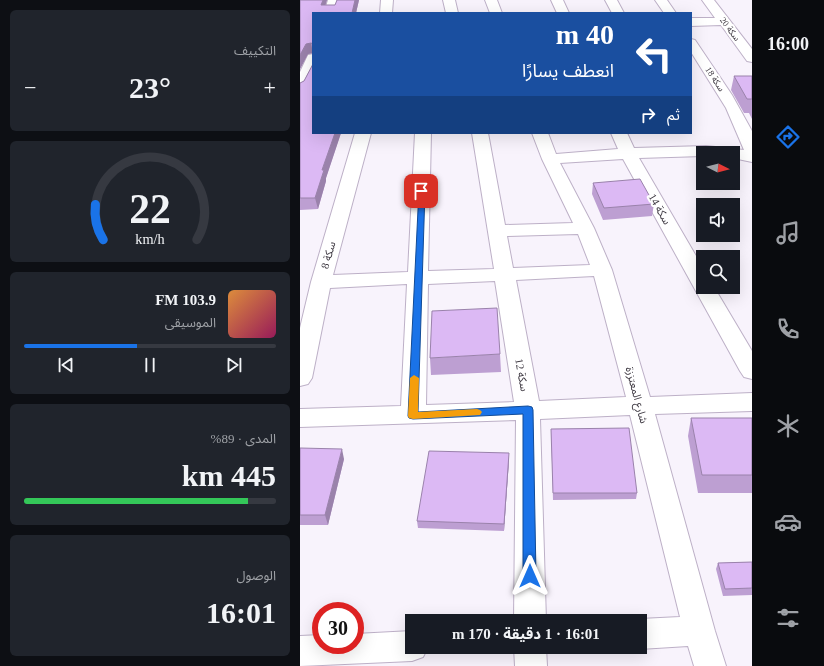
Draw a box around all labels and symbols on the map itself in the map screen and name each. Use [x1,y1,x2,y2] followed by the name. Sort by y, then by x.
[718,15,742,43] street label: سكة 20
[703,65,727,93] street label: سكة 18
[696,146,740,190] north arrow
[404,174,438,208] pin
[646,192,674,227] street label: سكة 14
[318,240,338,270] street label: سكة 8
[513,358,531,393] street label: سكة 12
[622,365,650,426] street label: شارع المعتززة
[509,555,551,597] position arrow
[312,602,364,654] speed limit sign: 30

